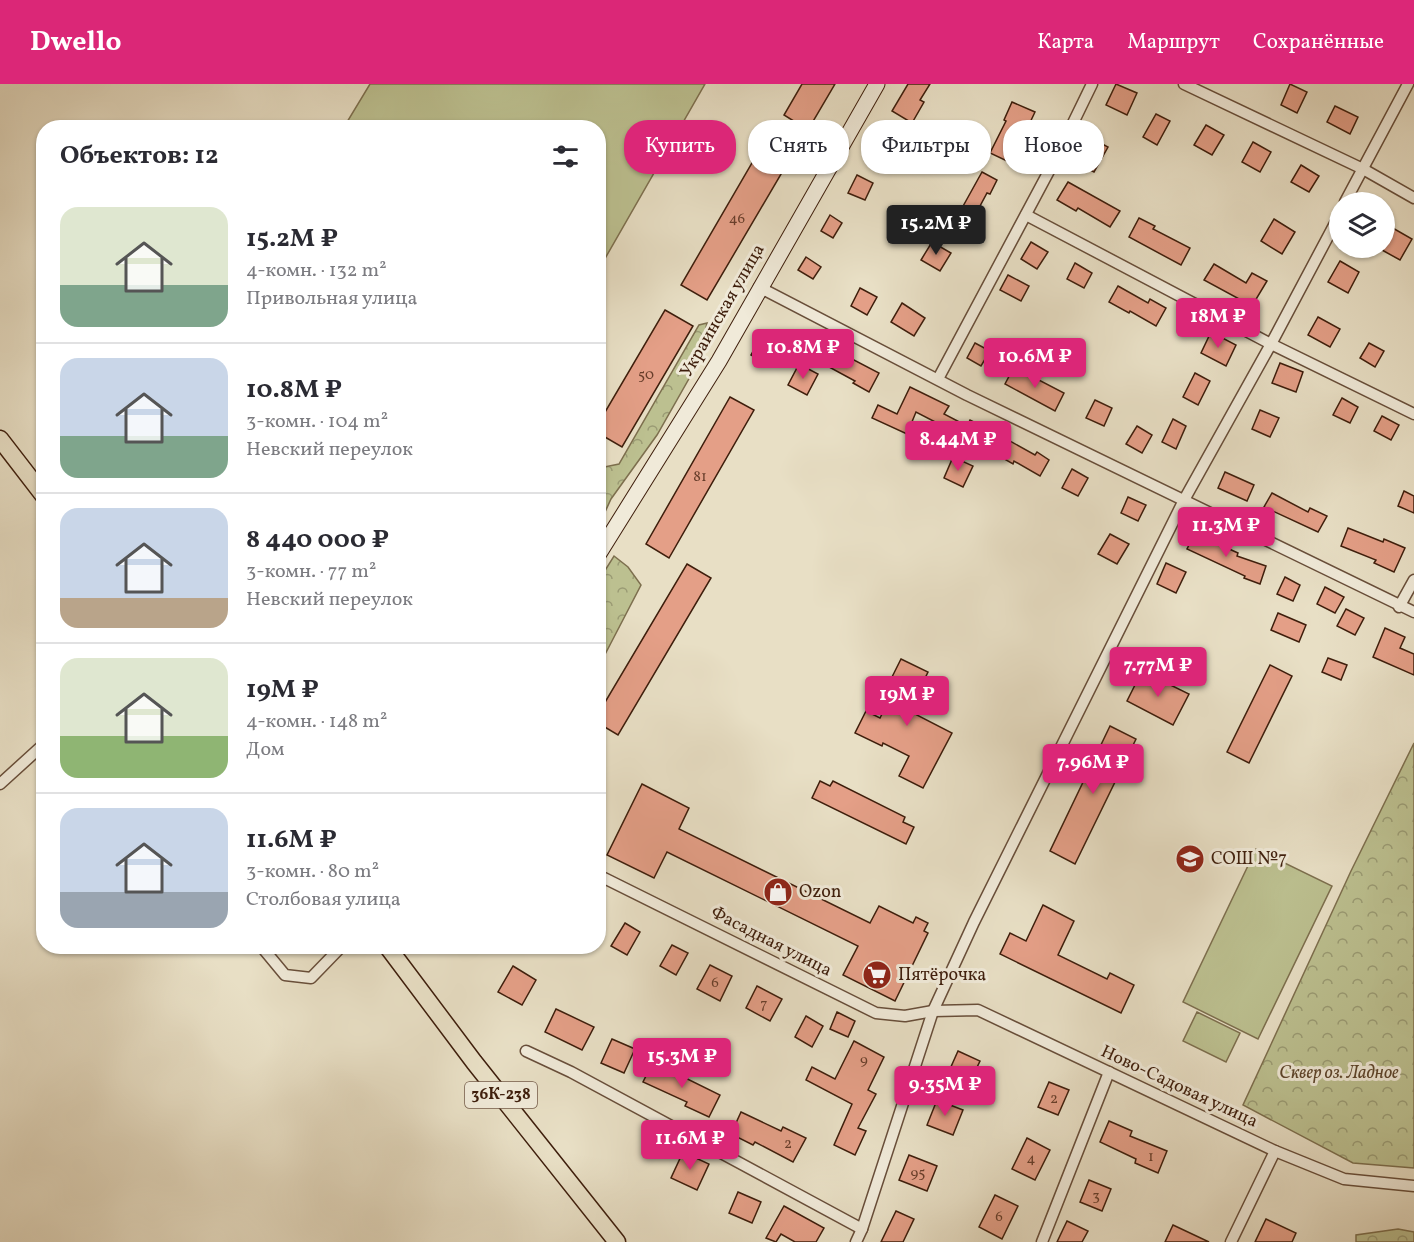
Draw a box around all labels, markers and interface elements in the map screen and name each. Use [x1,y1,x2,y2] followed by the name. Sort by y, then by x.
[30,23,122,62] text: Dwello
[1037,28,1094,57] text: Карта
[1127,28,1220,57] text: Маршрут
[1253,28,1384,57] text: Сохранённые
[624,120,736,174] chip: Купить
[748,120,849,174] chip: Снять
[861,120,991,174] chip: Фильтры
[1003,120,1104,174] chip: Новое
[60,138,218,174] text: Объектов: 12
[549,140,582,173] icon: filters
[1329,192,1395,258] map controls
[1329,192,1395,258] button: layers
[881,205,991,256] pin: 15.2M ₽
[729,209,745,230] house number: 46
[901,210,971,238] text: 15.2M ₽
[246,221,338,257] text: 15.2M ₽
[108,231,180,303] icon: home
[675,240,771,382] street label: Украинская улица
[246,257,387,285] text: 4-комн. · 132 m²
[246,285,418,313] text: Привольная улица
[1176,298,1260,349] pin: 18M ₽
[1190,303,1246,331] text: 18M ₽
[748,329,858,380] pin: 10.8M ₽
[766,334,840,362] text: 10.8M ₽
[980,338,1090,389] pin: 10.6M ₽
[998,343,1072,371] text: 10.6M ₽
[638,365,654,386] house number: 50
[246,372,342,408] text: 10.8M ₽
[108,382,180,454] icon: home
[246,408,388,436] text: 3-комн. · 104 m²
[903,421,1013,472] pin: 8.44M ₽
[919,426,997,454] text: 8.44M ₽
[246,436,413,464] text: Невский переулок
[693,467,707,488] house number: 81
[1171,507,1281,558] pin: 11.3M ₽
[1192,512,1260,540] text: 11.3M ₽
[246,522,389,558] text: 8 440 000 ₽
[108,532,180,604] icon: home
[246,558,376,586] text: 3-комн. · 77 m²
[246,586,413,614] text: Невский переулок
[1103,647,1213,698] pin: 7.77M ₽
[1124,652,1192,680] text: 7.77M ₽
[246,672,319,708] text: 19M ₽
[865,676,949,727] pin: 19M ₽
[879,681,935,709] text: 19M ₽
[108,682,180,754] icon: home
[246,708,387,736] text: 4-комн. · 148 m²
[246,736,285,764] text: Дом
[1038,744,1148,795] pin: 7.96M ₽
[1057,749,1129,777] text: 7.96M ₽
[246,822,337,858] text: 11.6M ₽
[108,832,180,904] icon: home
[1174,843,1206,875] school or university icon: СОШ №7
[1211,847,1287,872] place label: СОШ №7
[246,858,379,886] text: 3-комн. · 80 m²
[762,876,794,908] shop icon: Ozon
[799,880,842,905] place label: Ozon
[246,886,401,914] text: Столбовая улица
[706,901,836,983] street label: Фасадная улица
[861,959,893,991] supermarket icon: Пятёрочка
[898,963,986,988] place label: Пятёрочка
[711,973,719,994] house number: 6
[760,994,768,1015] house number: 7
[627,1038,737,1089] pin: 15.3M ₽
[1096,1040,1262,1134] street label: Ново-Садовая улица
[647,1043,717,1071] text: 15.3M ₽
[860,1050,868,1071] house number: 9
[1279,1061,1399,1086] park label: Сквер оз. Ладное
[890,1066,1000,1117] pin: 9.35M ₽
[908,1071,982,1099] text: 9.35M ₽
[465,1082,537,1108] road number: 36К-238
[1050,1089,1058,1110] house number: 2
[635,1120,745,1171] pin: 11.6M ₽
[655,1125,725,1153] text: 11.6M ₽
[784,1134,792,1155] house number: 2
[1148,1147,1154,1168] house number: 1
[1027,1149,1036,1170] house number: 4
[911,1163,925,1184] house number: 95
[1092,1186,1100,1207] house number: 3
[995,1207,1003,1228] house number: 6

